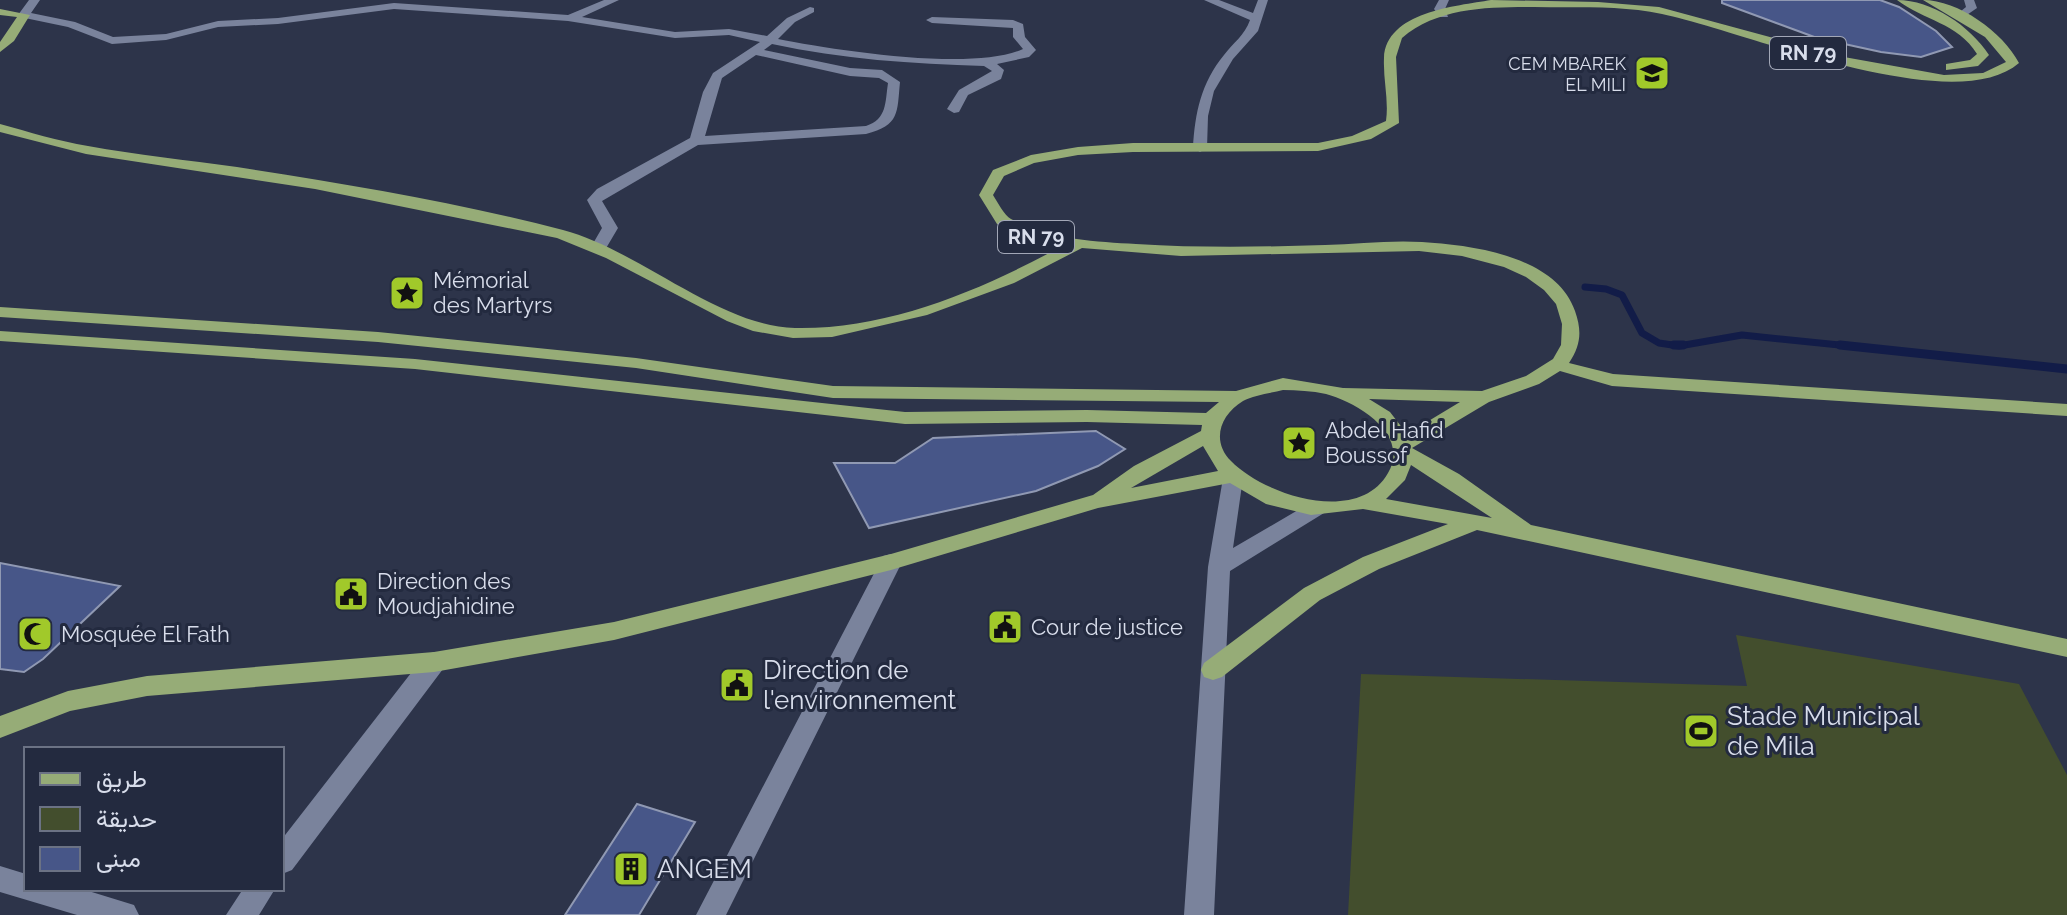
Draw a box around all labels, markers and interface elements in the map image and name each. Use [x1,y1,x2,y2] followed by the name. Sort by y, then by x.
[1770,37,1846,69] road number: RN 79
[1508,53,1626,95] place label: CEM MBAREK EL MILI
[1633,54,1671,92] school or university icon: CEM MBAREK EL MILI
[998,221,1074,253] road number: RN 79
[433,267,552,318] place label: Mémorial des Martyrs
[388,274,426,312] place icon: Mémorial des Martyrs
[1325,417,1444,468] place label: Abdel Hafid Boussof
[1280,424,1318,462] place icon: Abdel Hafid Boussof
[377,568,515,619] place label: Direction des Moudjahidine
[332,575,370,613] public building icon: Direction des Moudjahidine
[986,608,1024,646] public building icon: Cour de justice
[1031,614,1183,640] place label: Cour de justice
[16,615,54,653] mosque icon: Mosquée El Fath
[61,621,230,647] place label: Mosquée El Fath
[763,655,957,715] place label: Direction de l'environnement
[718,666,756,704] public building icon: Direction de l'environnement
[1727,701,1921,761] place label: Stade Municipal de Mila
[1682,712,1720,750] sports icon: Stade Municipal de Mila
[24,747,284,891] legend
[96,764,147,794] text: طريق
[96,804,157,833] text: حديقة
[96,844,141,873] text: مبنى
[612,850,650,888] building icon: ANGEM
[657,854,752,884] place label: ANGEM

